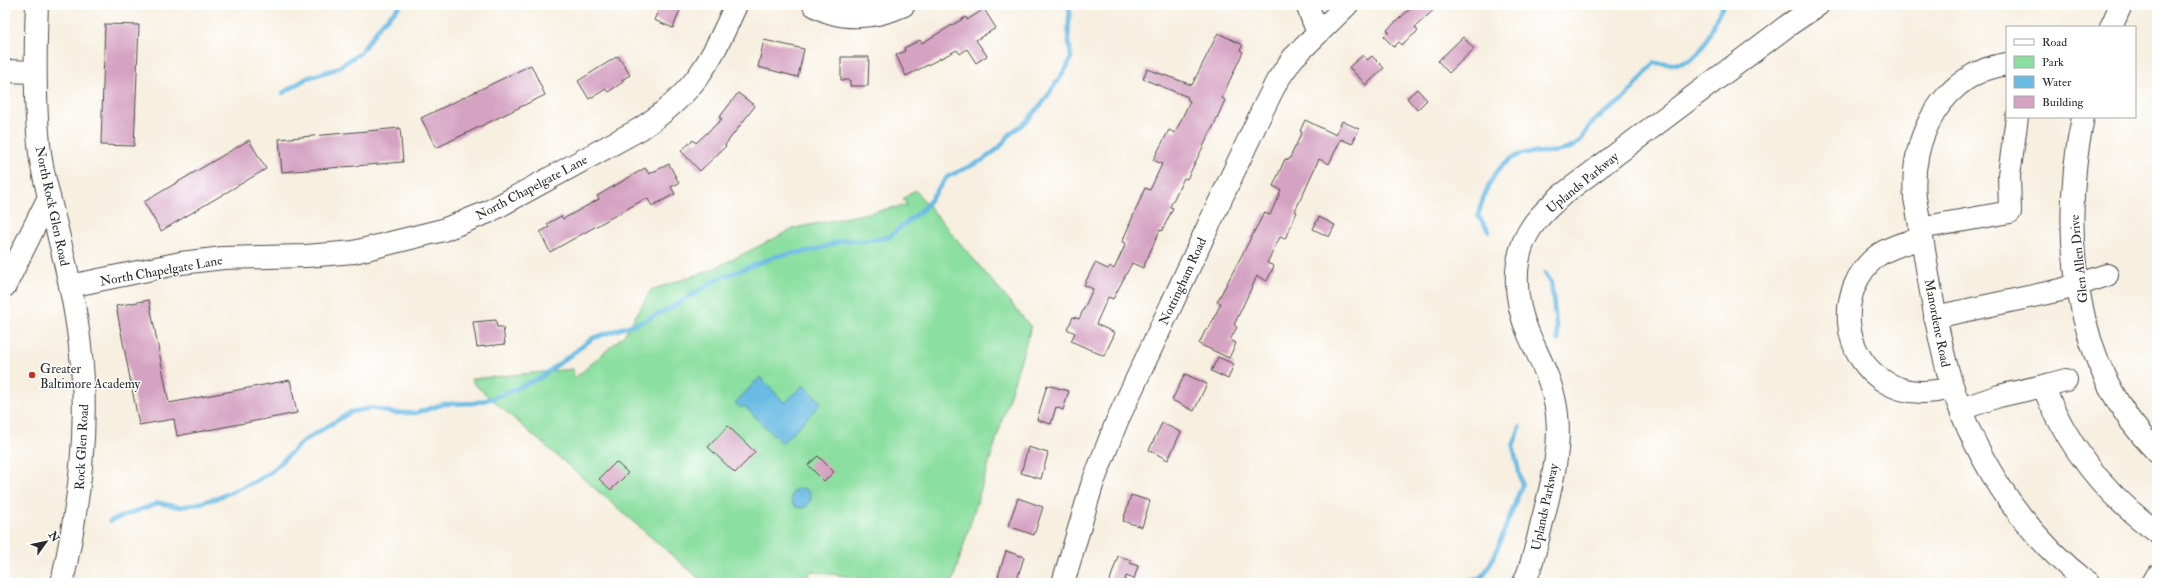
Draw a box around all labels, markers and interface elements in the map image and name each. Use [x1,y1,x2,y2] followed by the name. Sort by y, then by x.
[2006,26,2136,118] legend
[2042,35,2067,50] text: Road
[2042,55,2064,70] text: Park
[2041,75,2072,90] text: Water
[2042,95,2085,110] text: Building
[32,145,73,268] street label: North Rock Glen Road
[1543,149,1623,218] street label: Uplands Parkway
[473,151,591,225] street label: North Chapelgate Lane
[2066,213,2092,304] street label: Glen Allen Drive
[1156,235,1210,328] street label: Nottingham Road
[99,252,224,291] street label: North Chapelgate Lane
[1921,278,1954,369] street label: Manordene Road
[40,361,141,393] place label: Greater Baltimore Academy
[27,370,37,380] marker: Greater Baltimore Academy
[72,403,92,490] street label: Rock Glen Road
[1528,462,1563,552] street label: Uplands Parkway
[26,522,66,562] north arrow
[45,528,63,545] text: N

